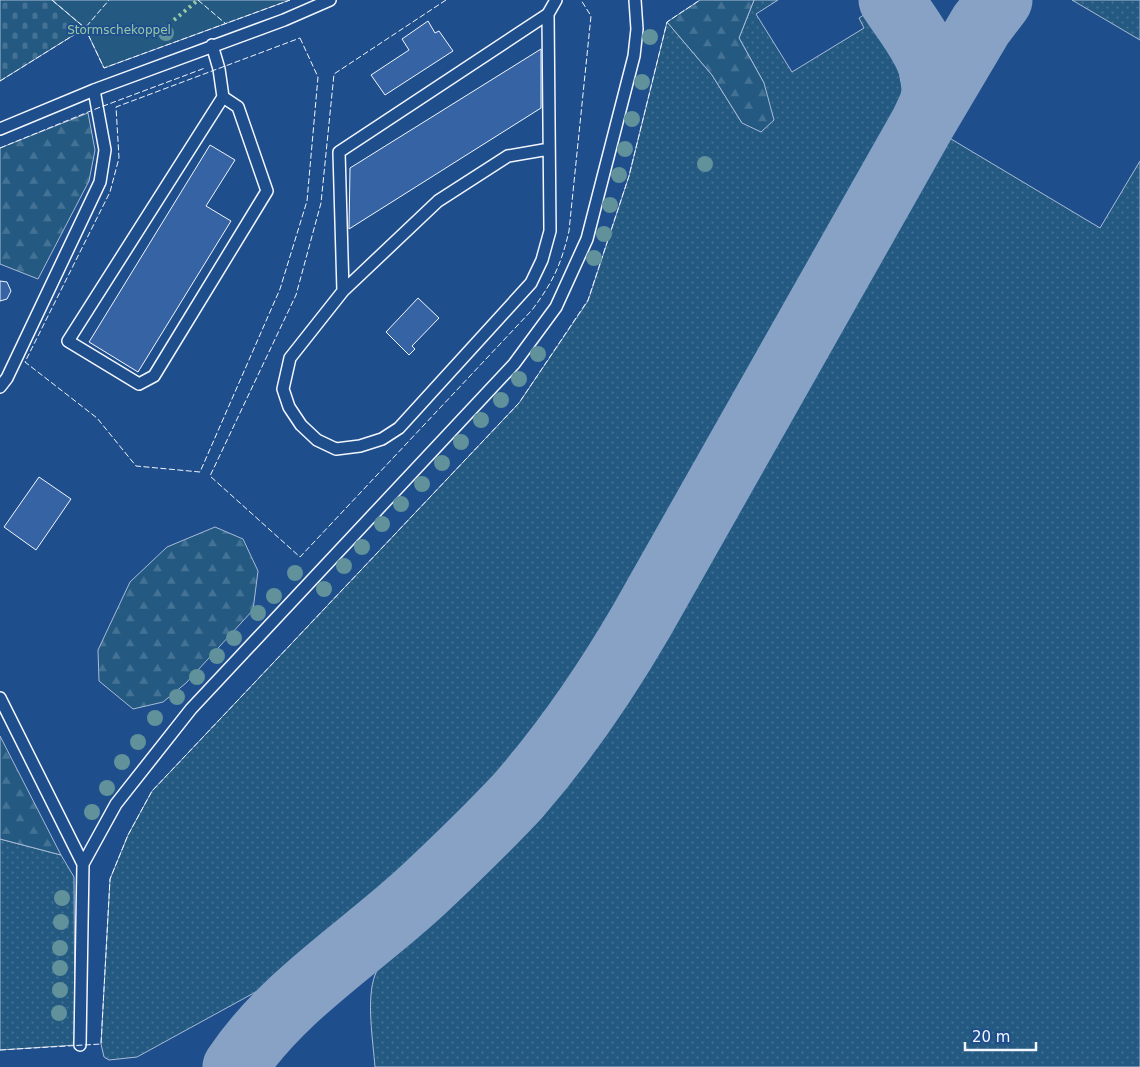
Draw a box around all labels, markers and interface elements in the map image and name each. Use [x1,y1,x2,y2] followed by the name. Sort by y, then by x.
[67,23,171,37] park label: Stormschekoppel
[965,1020,1036,1052] scale bar
[972,1028,1010,1046] text: 20 m

